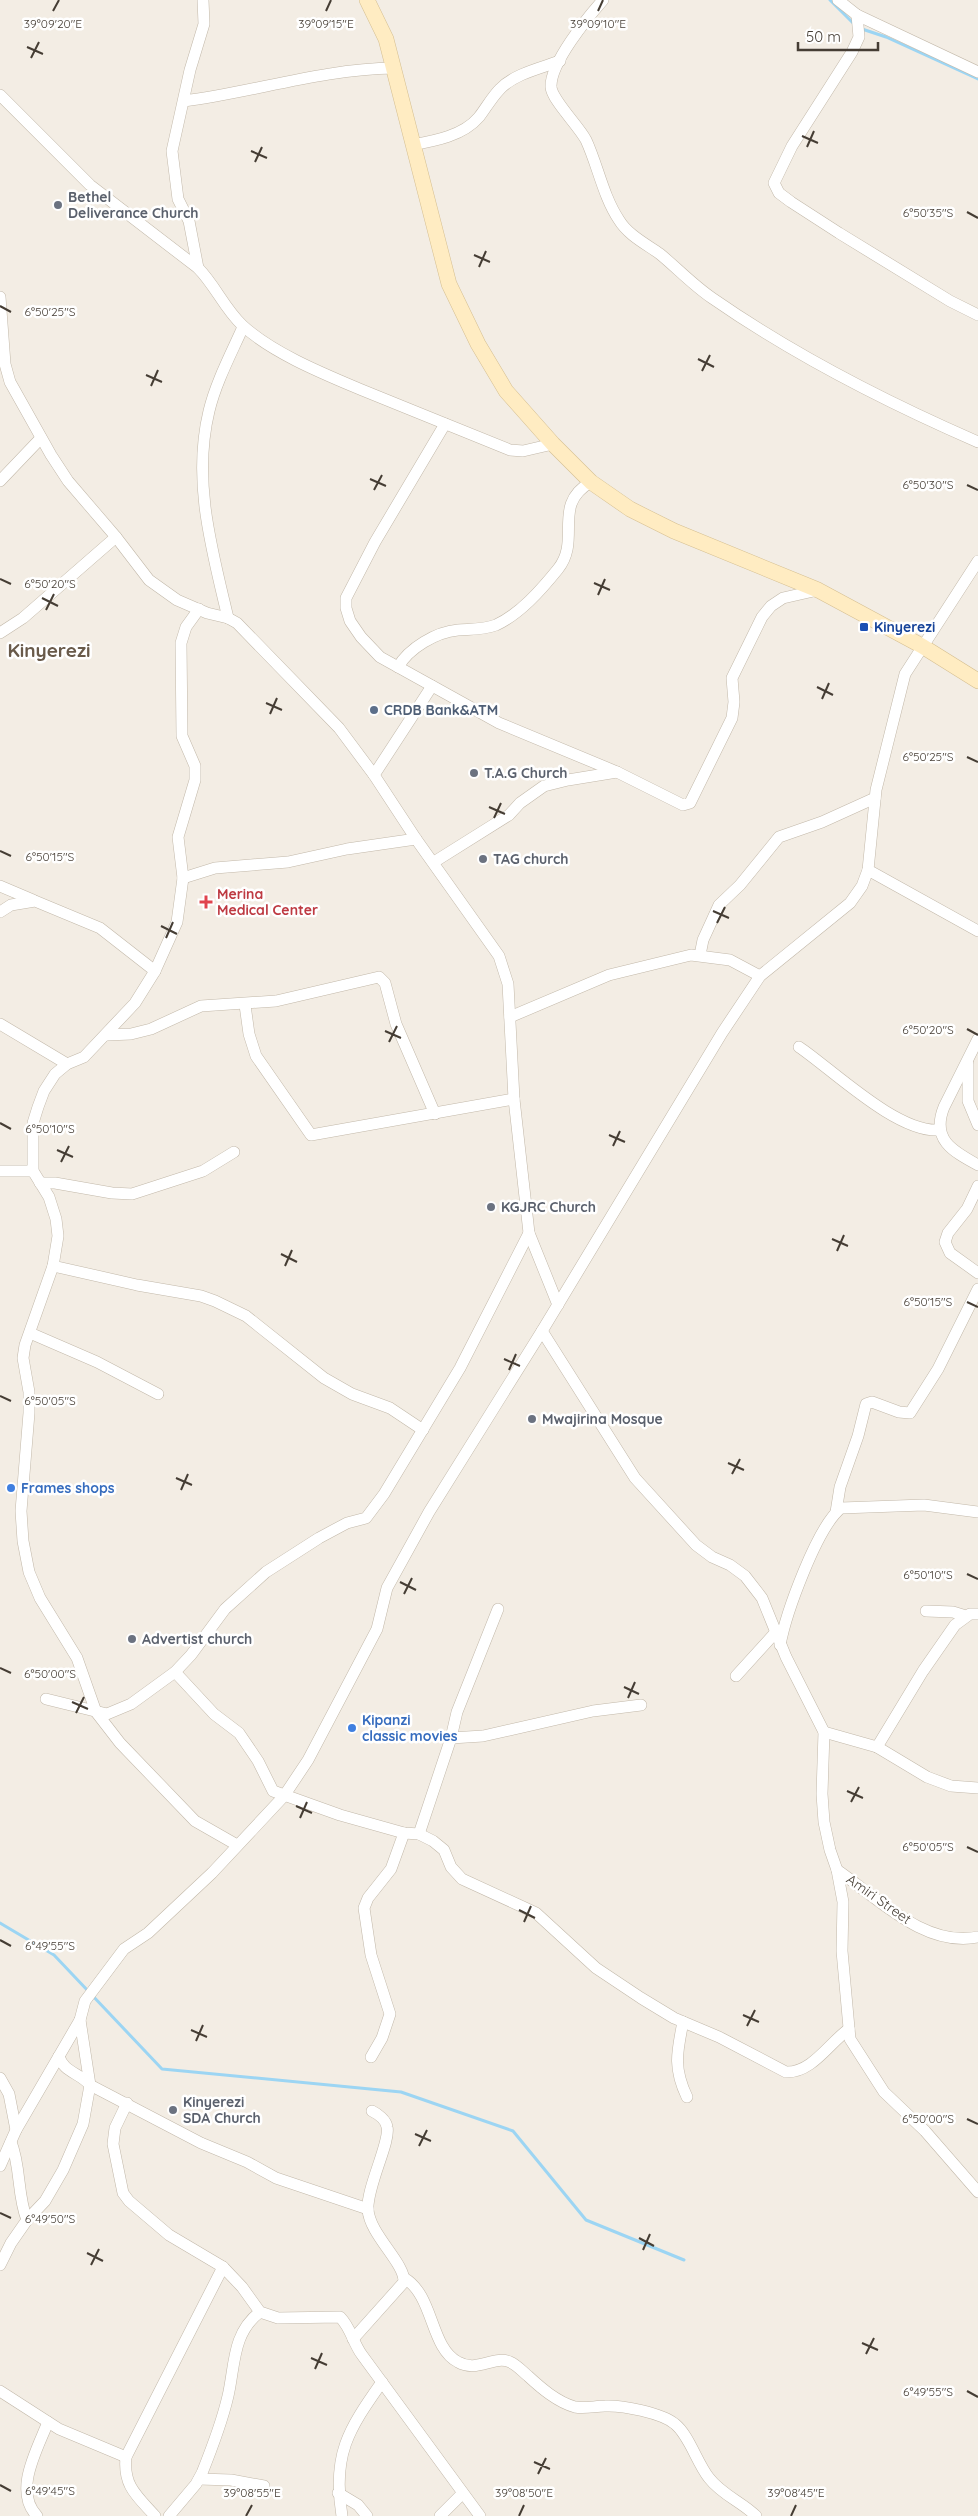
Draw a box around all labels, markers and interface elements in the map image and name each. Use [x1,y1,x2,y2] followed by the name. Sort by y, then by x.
[24,16,82,31] text: 39°09'20"E
[298,16,354,31] text: 39°09'15"E
[570,16,626,31] text: 39°09'10"E
[798,20,878,52] scale bar
[806,27,841,46] text: 50 m
[68,188,198,222] place label: Bethel Deliverance Church
[52,199,64,211] marker: Bethel Deliverance Church
[903,205,954,220] text: 6°50'35"S
[25,304,76,319] text: 6°50'25"S
[902,477,954,492] text: 6°50'30"S
[24,576,76,591] text: 6°50'20"S
[874,618,935,636] place label: Kinyerezi
[858,621,870,633] marker: Kinyerezi
[7,638,91,662] district label: Kinyerezi
[384,701,498,719] place label: CRDB Bank&ATM
[368,704,380,716] marker: CRDB Bank&ATM
[903,749,954,764] text: 6°50'25"S
[484,764,567,782] place label: T.A.G Church
[468,767,480,779] marker: T.A.G Church
[26,849,75,864] text: 6°50'15"S
[493,850,569,868] place label: TAG church
[477,853,489,865] marker: TAG church
[217,885,318,919] place label: Merina Medical Center
[199,895,213,909] marker: Merina Medical Center
[902,1022,954,1037] text: 6°50'20"S
[25,1121,75,1136] text: 6°50'10"S
[501,1198,596,1216] place label: KGJRC Church
[485,1201,497,1213] marker: KGJRC Church
[904,1294,953,1309] text: 6°50'15"S
[24,1393,76,1408] text: 6°50'05"S
[542,1410,663,1428] place label: Mwajirina Mosque
[526,1413,538,1425] marker: Mwajirina Mosque
[21,1479,115,1497] place label: Frames shops
[5,1482,17,1494] marker: Frames shops
[903,1567,953,1582] text: 6°50'10"S
[142,1630,252,1648] place label: Advertist church
[126,1633,138,1645] marker: Advertist church
[24,1666,76,1681] text: 6°50'00"S
[362,1711,458,1745] place label: Kipanzi classic movies
[346,1722,358,1734] marker: Kipanzi classic movies
[902,1839,954,1854] text: 6°50'05"S
[843,1870,915,1928] street label: Amiri Street
[25,1938,75,1953] text: 6°49'55"S
[183,2093,261,2127] place label: Kinyerezi SDA Church
[167,2104,179,2116] marker: Kinyerezi SDA Church
[902,2111,954,2126] text: 6°50'00"S
[25,2211,76,2226] text: 6°49'50"S
[903,2384,953,2399] text: 6°49'55"S
[25,2483,75,2498] text: 6°49'45"S
[223,2485,281,2500] text: 39°08'55"E
[495,2485,553,2500] text: 39°08'50"E
[767,2485,825,2500] text: 39°08'45"E

